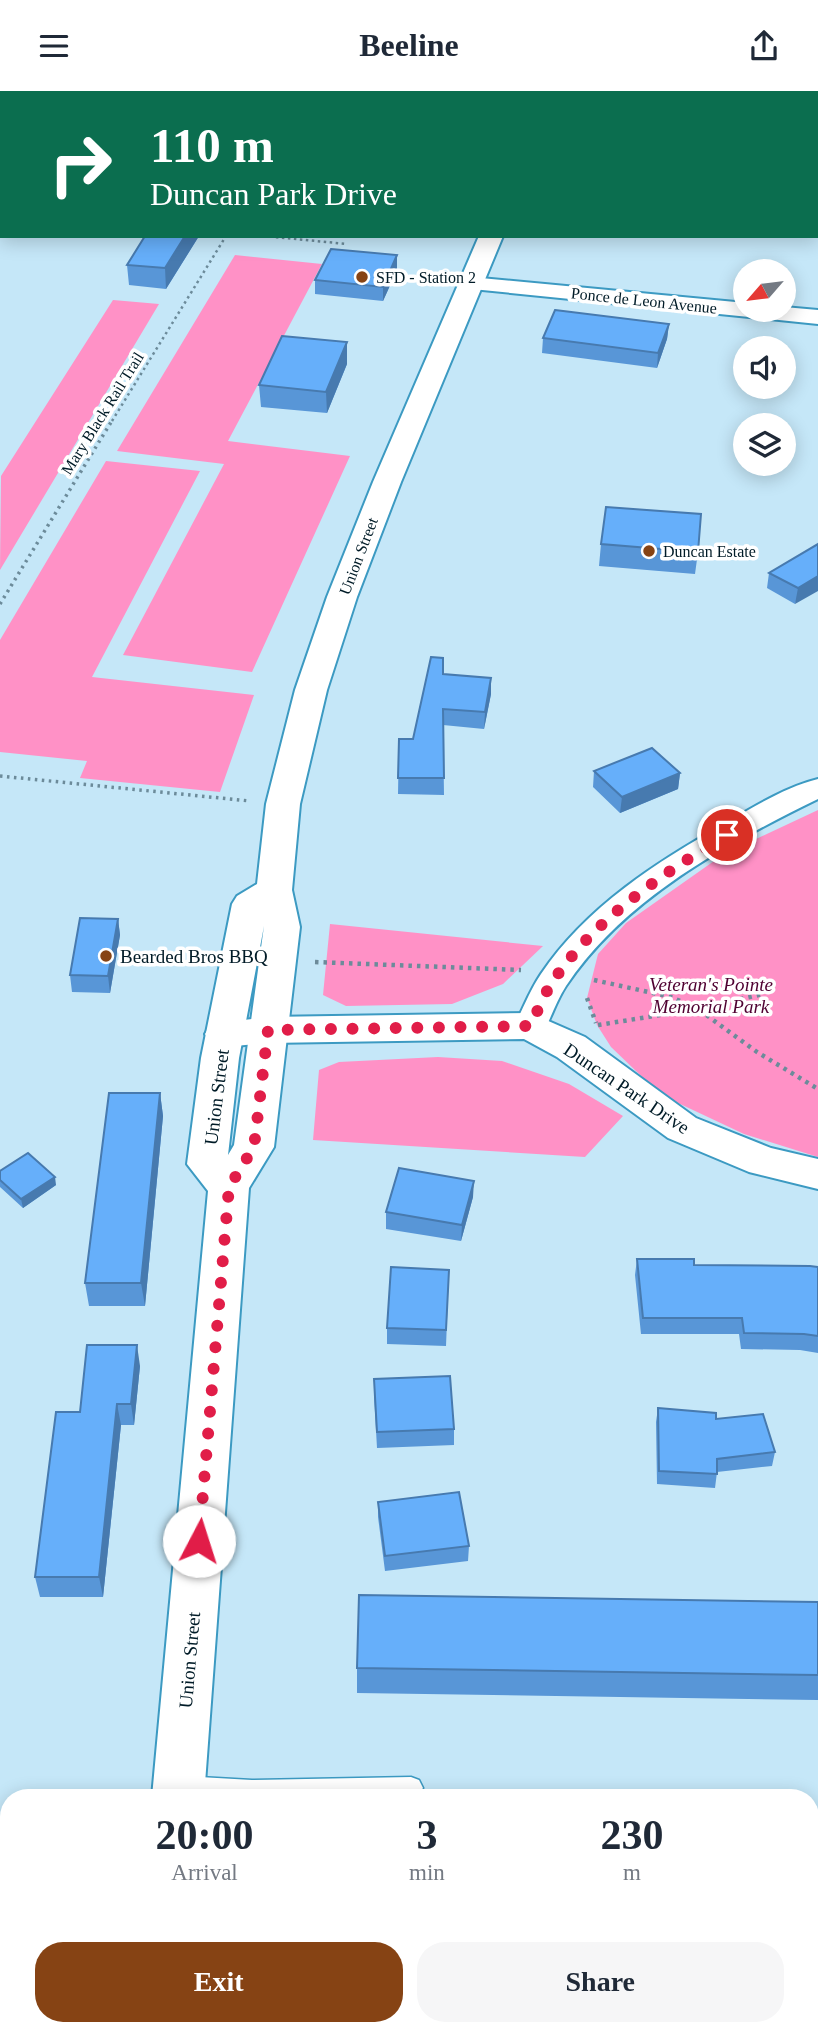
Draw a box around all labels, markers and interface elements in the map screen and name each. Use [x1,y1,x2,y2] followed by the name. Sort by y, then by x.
[35,27,73,65] icon: menu
[359,27,459,63] text: Beeline
[745,27,783,65] icon: share
[150,118,274,173] text: 110 m
[35,119,126,210] icon: right
[150,176,397,212] text: Duncan Park Drive
[733,259,796,322] north arrow
[733,259,796,476] map controls
[354,269,370,285] marker: SFD - Station 2
[376,269,476,286] place label: SFD - Station 2
[570,284,718,317] street label: Ponce de Leon Avenue
[733,336,796,399] button: sound
[58,349,148,478] street label: Mary Black Rail Trail
[733,413,796,476] button: layers
[336,515,381,597] street label: Union Street
[641,543,657,559] marker: Duncan Estate
[663,543,756,560] place label: Duncan Estate
[697,805,757,865] pin
[708,816,746,854] icon: arrive
[120,946,268,967] place label: Bearded Bros BBQ
[98,948,114,964] marker: Bearded Bros BBQ
[649,974,773,1017] park label: Veteran's Pointe Memorial Park
[560,1039,693,1138] street label: Duncan Park Drive
[200,1047,233,1146] street label: Union Street
[162,1504,236,1578] position arrow
[175,1610,204,1709] street label: Union Street
[156,1812,254,1858] text: 20:00
[416,1812,437,1858] text: 3
[600,1812,663,1858] text: 230
[171,1860,238,1885] text: Arrival
[409,1860,445,1885] text: min
[623,1860,641,1885] text: m
[35,1942,403,2022] button: Exit
[417,1942,784,2022] button: Share

